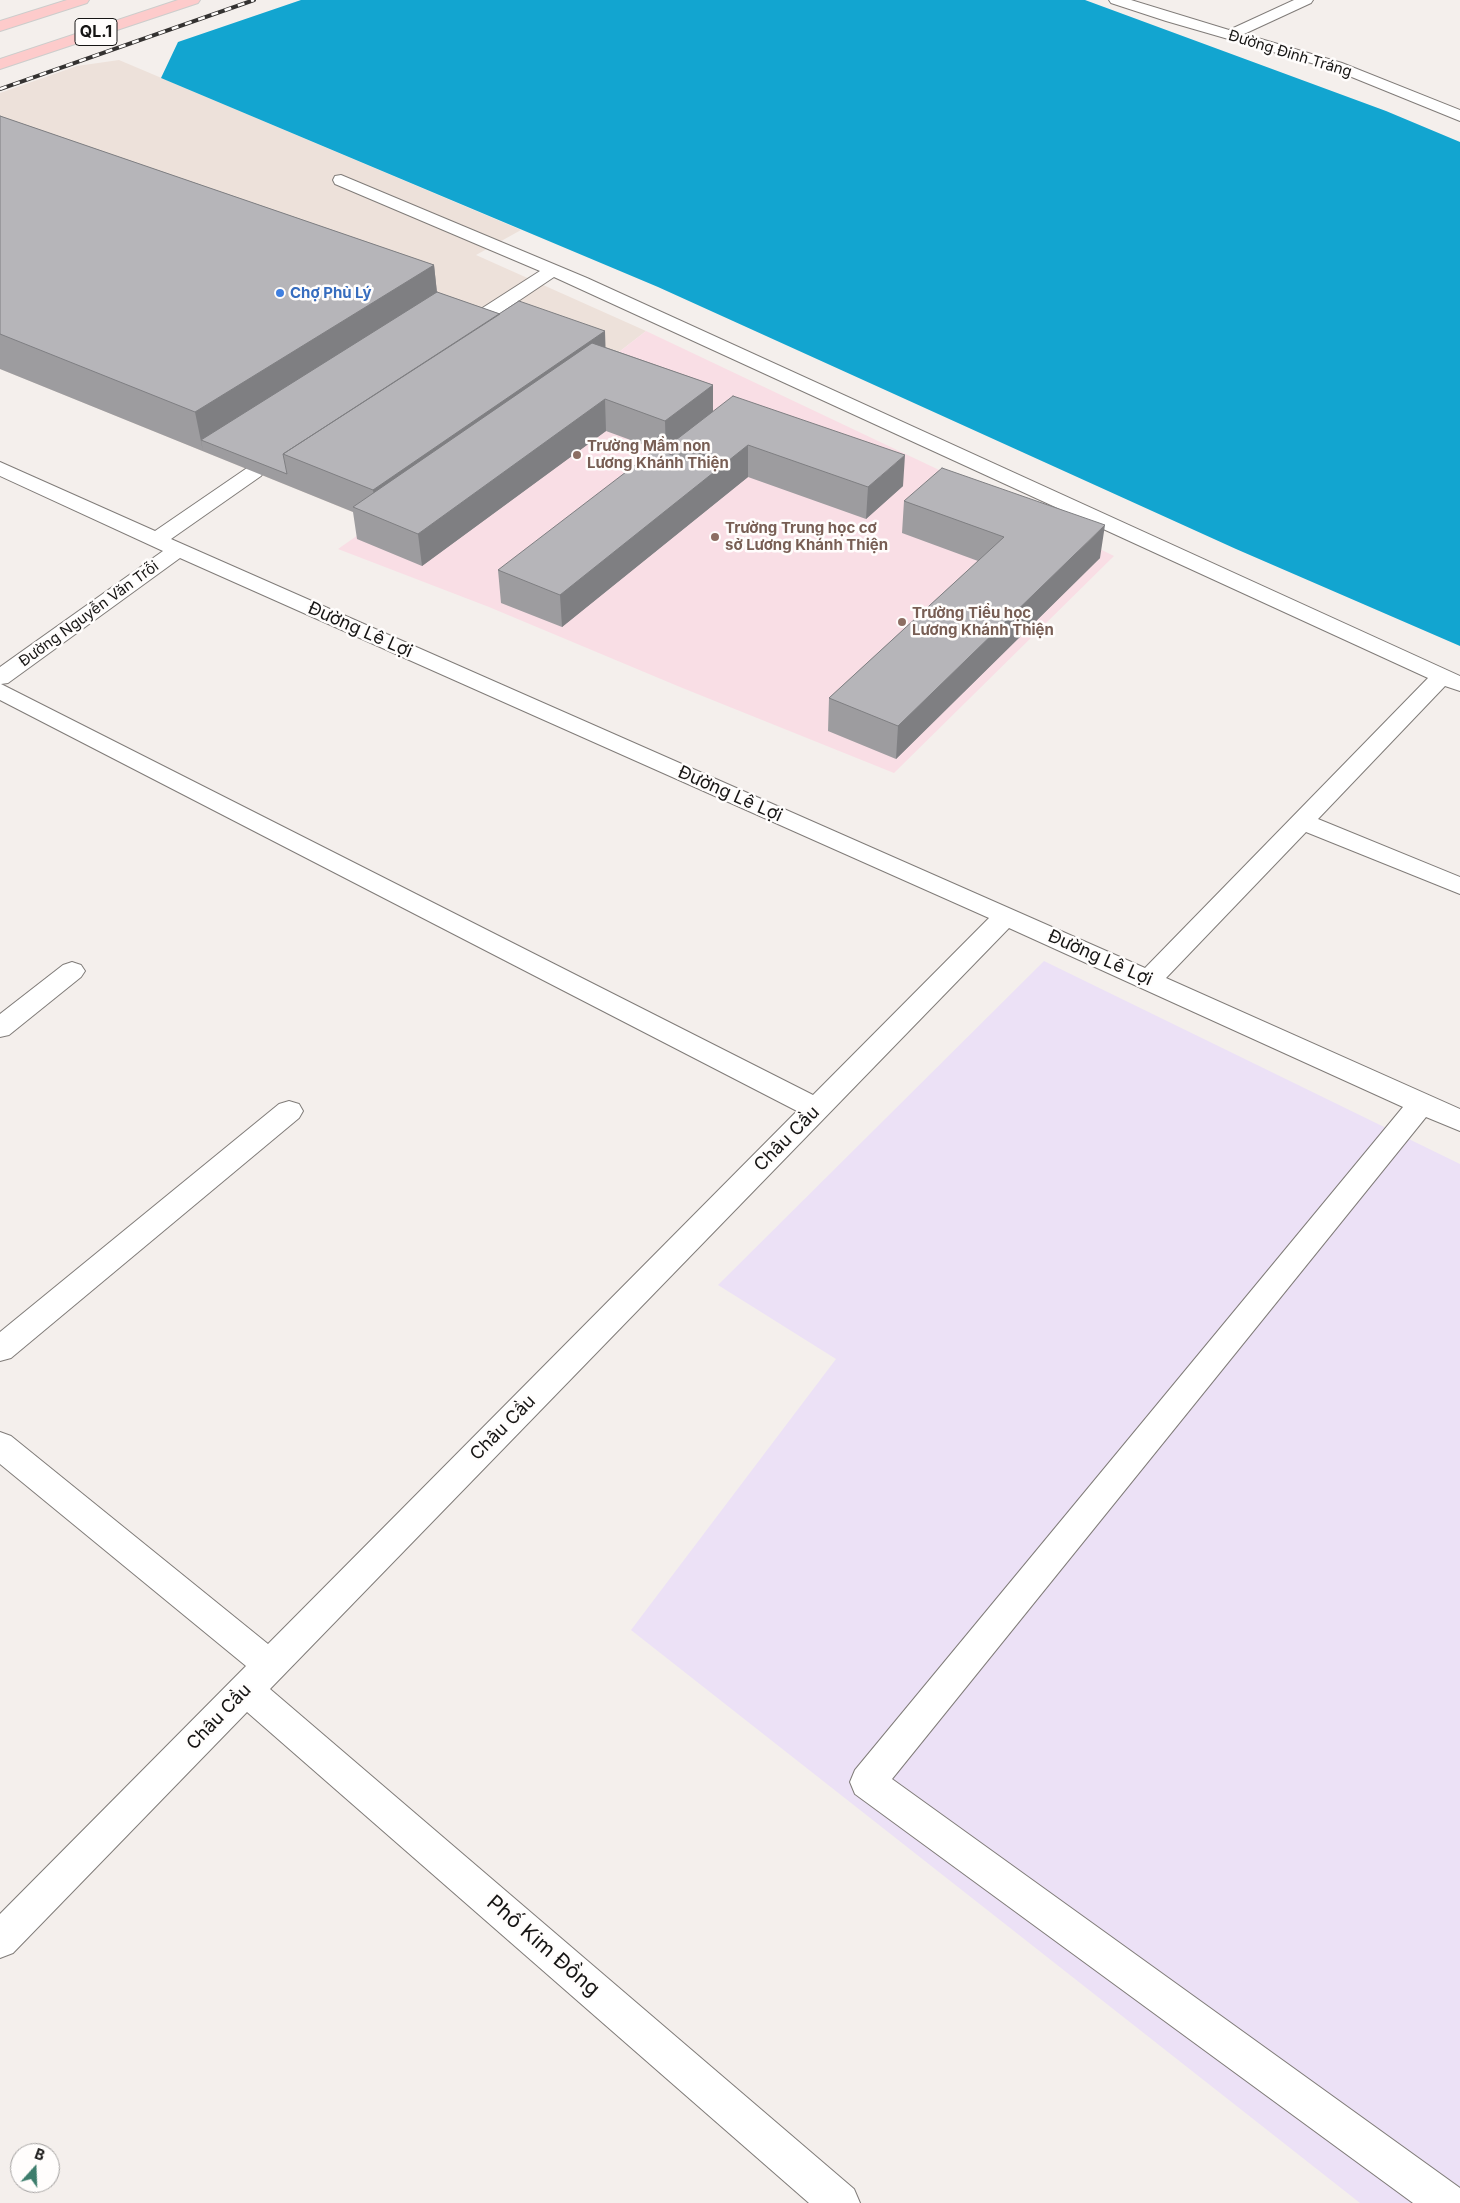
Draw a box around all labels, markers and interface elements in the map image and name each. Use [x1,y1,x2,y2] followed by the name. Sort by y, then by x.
[75,18,117,46] road number: QL.1
[1226,27,1354,81] street label: Đường Đinh Tráng
[290,284,372,302] place label: Chợ Phủ Lý
[274,287,286,299] marker: Chợ Phủ Lý
[587,437,729,472] place label: Trường Mầm non Lương Khánh Thiện
[571,449,583,461] marker: Trường Mầm non Lương Khánh Thiện
[725,519,888,554] place label: Trường Trung học cơ sở Lương Khánh Thiện
[709,531,721,543] marker: Trường Trung học cơ sở Lương Khánh Thiện
[16,557,162,671] street label: Đường Nguyễn Văn Trỗi
[304,597,416,663] street label: Đường Lê Lợi
[912,604,1054,639] place label: Trường Tiểu học Lương Khánh Thiện
[896,616,908,628] marker: Trường Tiểu học Lương Khánh Thiện
[674,761,786,827] street label: Đường Lê Lợi
[1044,925,1156,991] street label: Đường Lê Lợi
[750,1102,824,1176] street label: Châu Cầu
[466,1391,540,1465] street label: Châu Cầu
[182,1679,256,1755] street label: Châu Cầu
[481,1890,605,2002] street label: Phố Kim Đồng
[10,2143,60,2193] north arrow
[33,2145,47,2164] text: B

